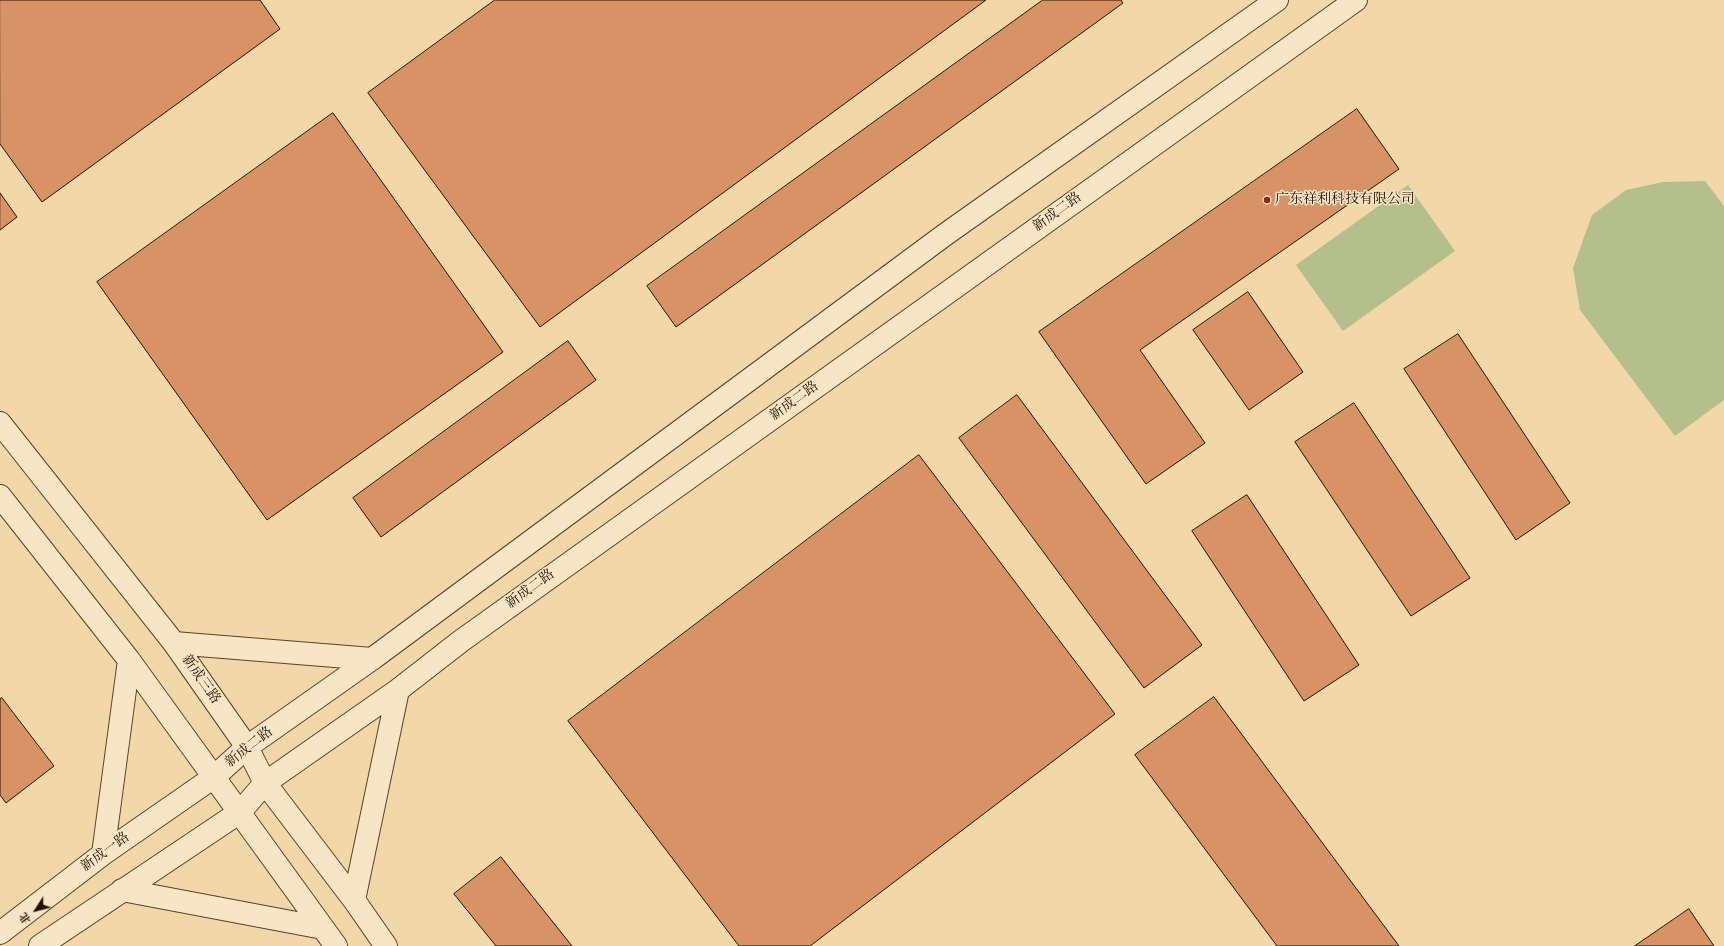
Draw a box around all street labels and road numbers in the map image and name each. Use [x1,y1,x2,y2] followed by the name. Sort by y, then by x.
[1030,190,1086,236] street label: 新成二路
[767,379,823,425] street label: 新成二路
[503,567,559,613] street label: 新成二路
[177,652,223,708] street label: 新成三路
[223,724,277,772] street label: 新成二路
[78,830,134,876] street label: 新成一路

